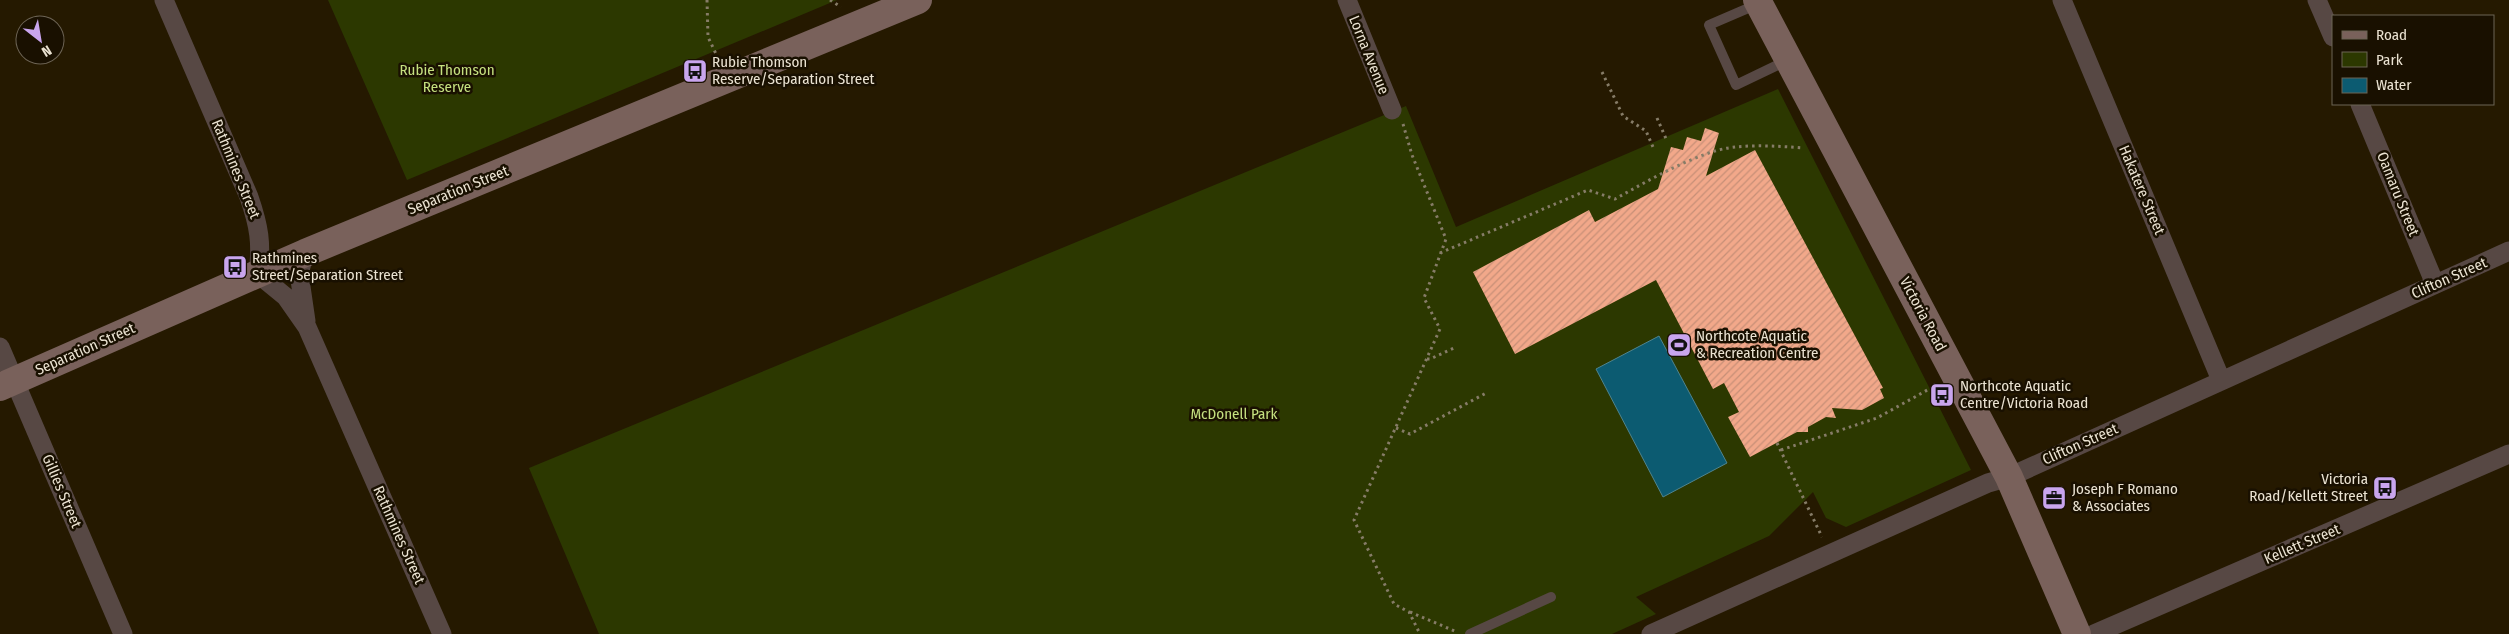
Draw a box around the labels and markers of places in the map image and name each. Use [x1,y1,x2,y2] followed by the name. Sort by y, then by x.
[712,53,875,88] place label: Rubie Thomson Reserve/Separation Street
[682,58,708,84] bus stop icon: Rubie Thomson Reserve/Separation Street
[252,249,403,284] place label: Rathmines Street/Separation Street
[222,254,248,280] bus stop icon: Rathmines Street/Separation Street
[1696,327,1819,362] place label: Northcote Aquatic & Recreation Centre
[1666,332,1692,358] sports icon: Northcote Aquatic & Recreation Centre
[1960,377,2088,412] place label: Northcote Aquatic Centre/Victoria Road
[1929,382,1955,408] bus stop icon: Northcote Aquatic Centre/Victoria Road
[2249,470,2368,505] place label: Victoria Road/Kellett Street
[2372,475,2398,501] bus stop icon: Victoria Road/Kellett Street
[2072,480,2178,515] place label: Joseph F Romano & Associates
[2041,485,2067,511] office icon: Joseph F Romano & Associates

